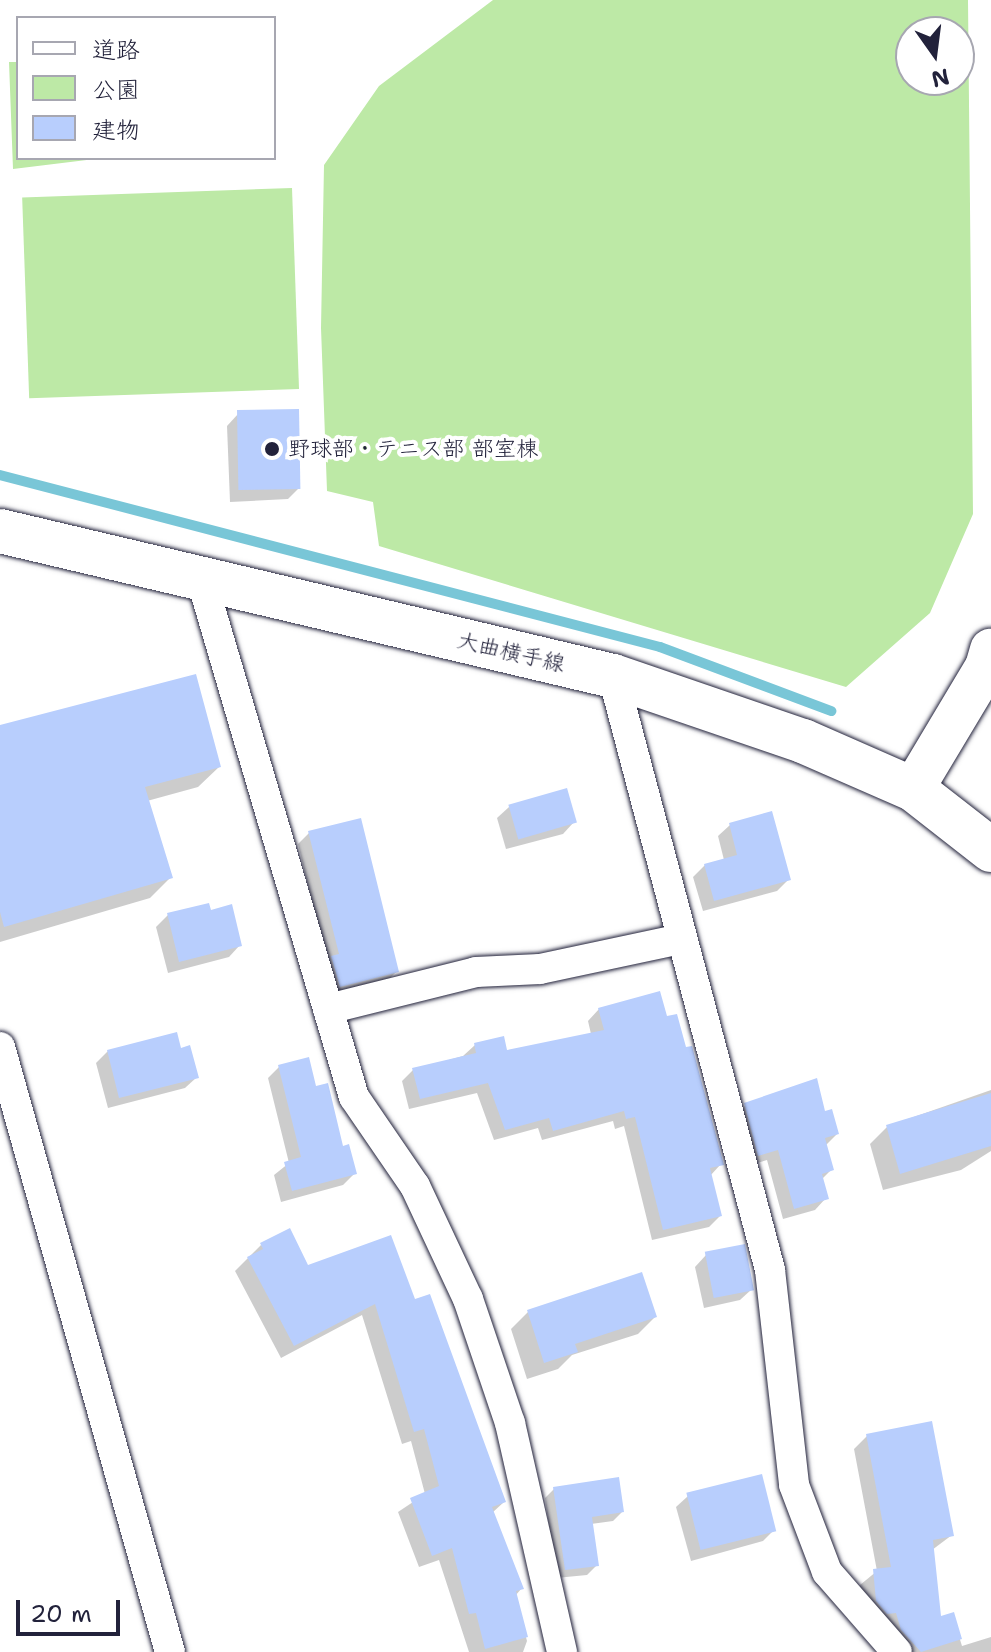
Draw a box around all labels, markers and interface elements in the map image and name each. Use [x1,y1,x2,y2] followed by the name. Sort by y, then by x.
[16,16,276,160] legend
[895,16,975,96] north arrow
[92,34,140,66] text: 道路
[928,62,952,94] text: N
[92,74,140,106] text: 公園
[92,114,140,146] text: 建物
[288,436,538,462] place label: 野球部・テニス部 部室棟
[263,440,281,458] marker: 野球部・テニス部 部室棟
[454,627,568,677] street label: 大曲横手線
[20,1584,124,1634] scale bar
[30,1598,92,1630] text: 20 m

